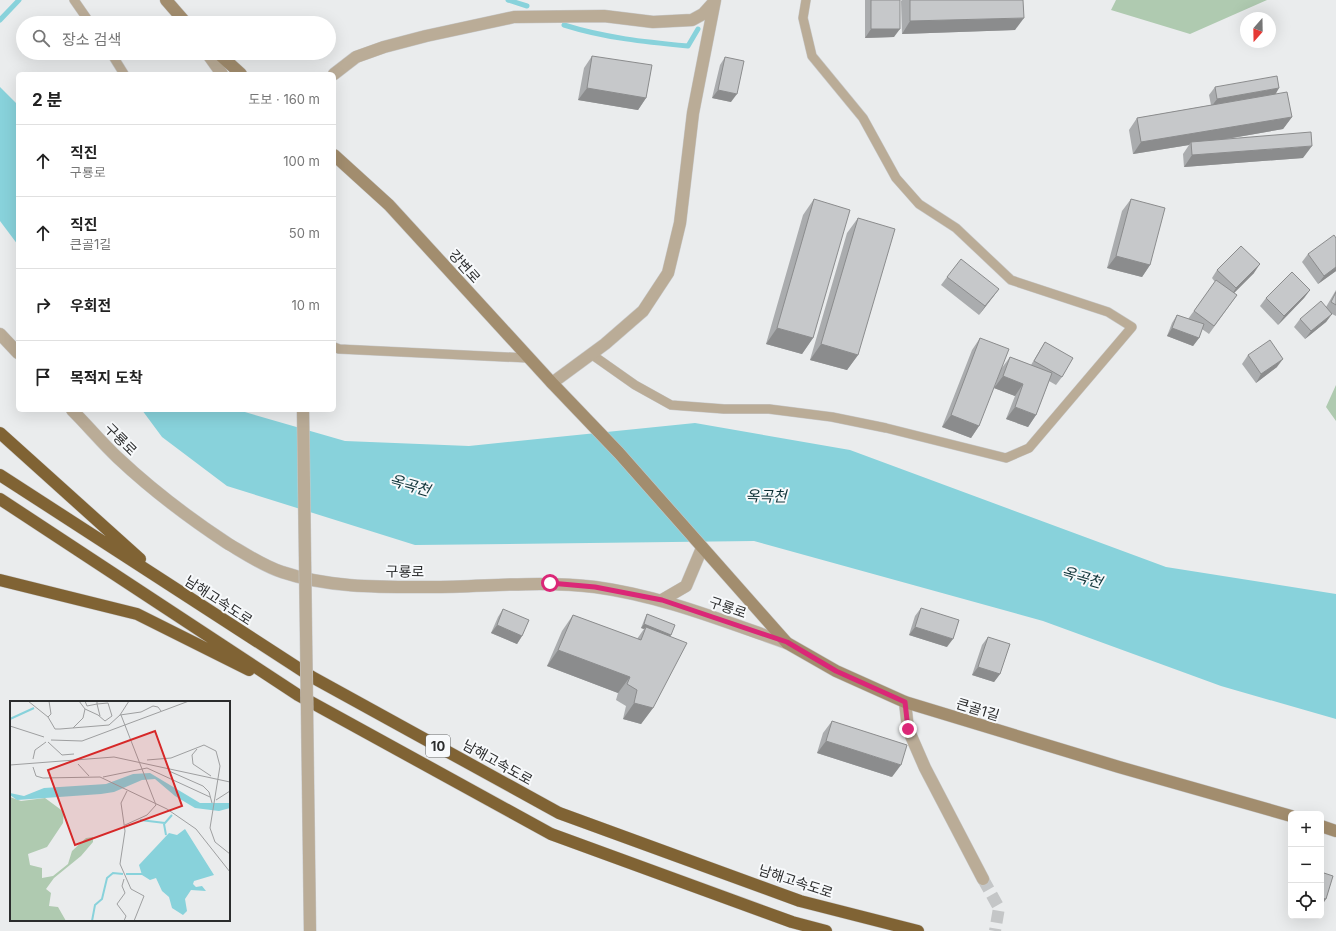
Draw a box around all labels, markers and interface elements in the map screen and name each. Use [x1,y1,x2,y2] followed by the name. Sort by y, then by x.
[1240,12,1276,48] north arrow
[16,16,336,60] search box
[30,27,52,49] icon: search
[62,30,121,49] text: 장소 검색
[32,90,62,110] text: 2 분
[248,91,320,107] text: 도보 · 160 m
[70,143,98,162] text: 직진
[32,150,54,172] icon: ahead
[283,153,320,169] text: 100 m
[70,164,106,180] text: 구룡로
[70,215,98,234] text: 직진
[32,222,54,244] icon: ahead
[289,225,320,241] text: 50 m
[70,236,111,252] text: 큰골1길
[446,246,484,286] street label: 강변로
[32,294,54,316] icon: right
[70,296,111,315] text: 우회전
[291,297,320,313] text: 10 m
[32,366,54,388] icon: arrive
[70,368,143,387] text: 목적지 도착
[101,419,141,459] street label: 구룡로
[387,470,435,500] water label: 옥곡천
[745,486,789,506] water label: 옥곡천
[386,562,425,580] street label: 구룡로
[1059,562,1107,592] water label: 옥곡천
[182,572,256,628] street label: 남해고속도로
[541,574,559,592] route start
[707,593,749,621] street label: 구룡로
[954,694,1002,724] street label: 큰골1길
[10,701,230,921] inset map
[899,720,917,738] route end
[426,735,450,757] road number: 10
[460,736,536,788] street label: 남해고속도로
[1288,811,1324,919] map controls
[1288,811,1324,847] button: +
[1288,847,1324,883] button: −
[757,861,835,901] street label: 남해고속도로
[1288,883,1324,919] button: locate

